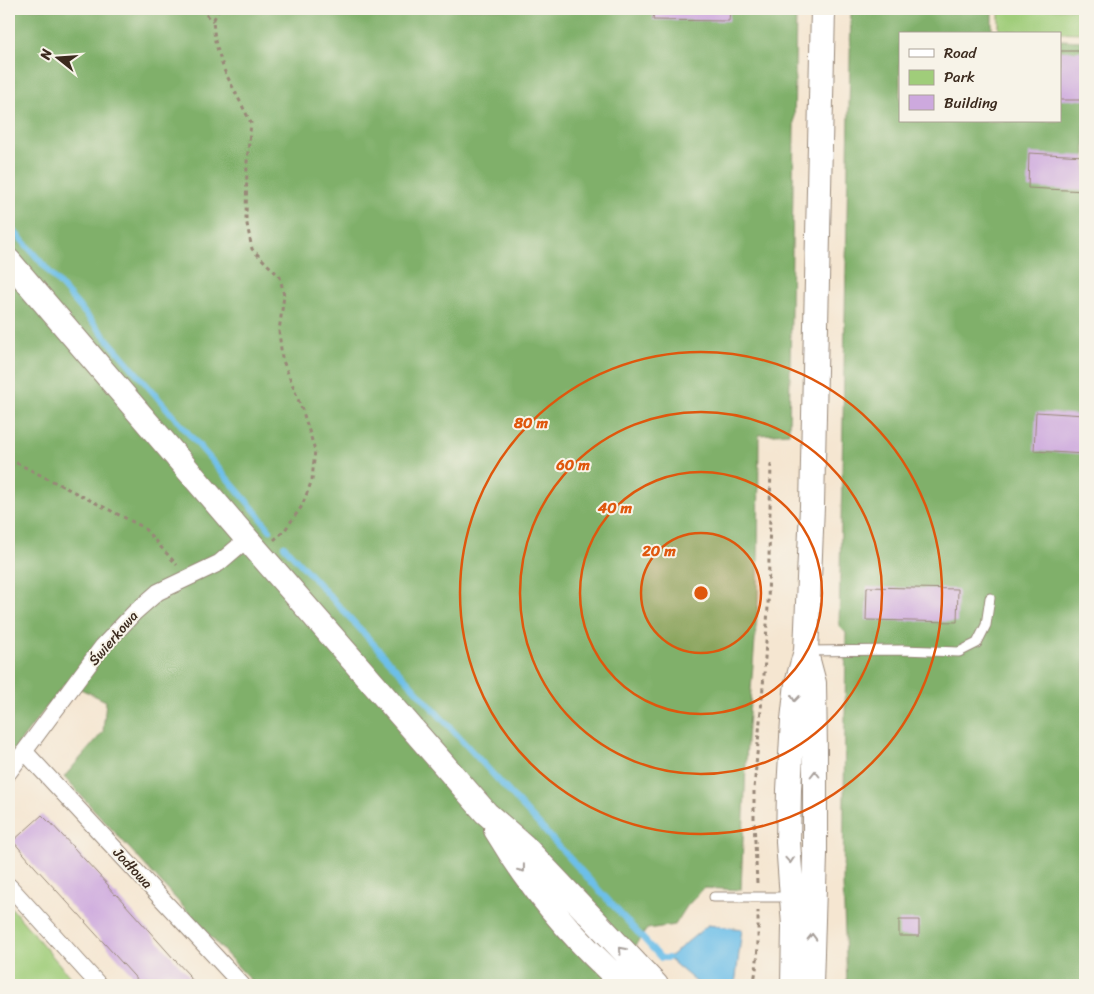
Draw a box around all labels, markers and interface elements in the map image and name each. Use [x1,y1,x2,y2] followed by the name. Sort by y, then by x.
[32,32,82,82] north arrow
[899,32,1062,122] legend
[944,40,977,66] text: Road
[32,46,60,64] text: N
[944,64,975,90] text: Park
[944,90,998,116] text: Building
[513,410,548,436] text: 80 m
[555,452,590,478] text: 60 m
[597,495,633,521] text: 40 m
[641,538,676,564] text: 20 m
[692,584,710,602] centre of rings
[82,605,145,672] street label: Świerkowa
[790,695,801,703] one-way arrow
[810,770,820,778] one-way arrow
[106,841,159,895] street label: Jodłowa
[784,857,795,865] one-way arrow
[516,863,524,872] one-way arrow
[807,932,818,940] one-way arrow
[619,947,628,956] one-way arrow

